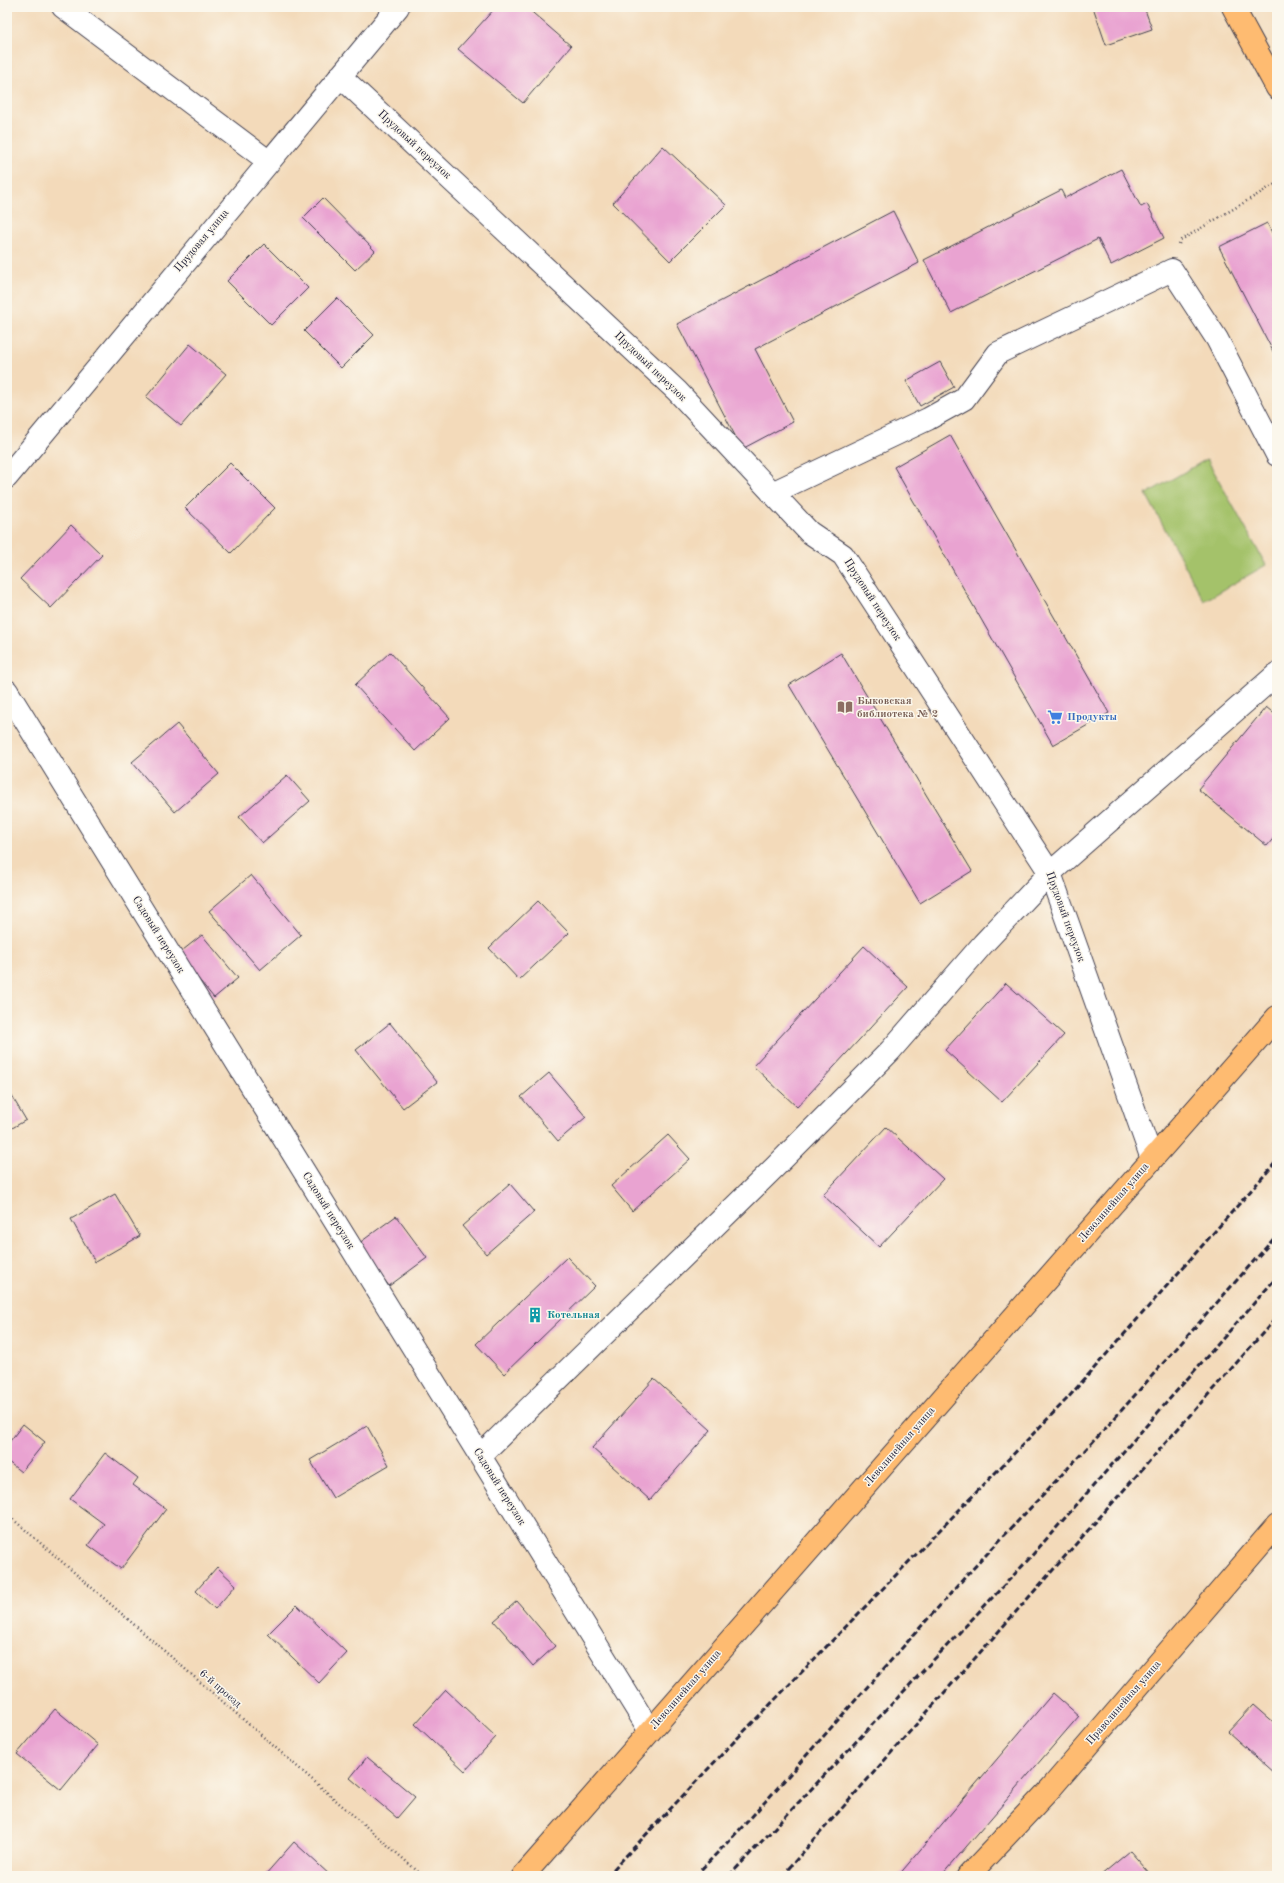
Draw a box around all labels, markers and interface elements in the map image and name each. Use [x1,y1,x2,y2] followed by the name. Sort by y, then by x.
[375,108,453,182] street label: Прудовый переулок
[173,207,232,274] street label: Прудовая улица
[612,330,688,404] street label: Прудовый переулок
[841,557,903,643] street label: Прудовый переулок
[857,696,938,720] place label: Быковская библиотека № 2
[836,698,854,716] library icon: Быковская библиотека № 2
[1046,708,1064,726] supermarket icon: Продукты
[1067,712,1118,723] place label: Продукты
[1044,870,1087,964] street label: Прудовый переулок
[130,894,186,976] street label: Садовый переулок
[1077,1161,1152,1245] street label: Леволинейная улица
[300,1170,356,1252] street label: Садовый переулок
[526,1306,544,1324] building icon: Котельная
[547,1310,600,1321] place label: Котельная
[863,1405,938,1489] street label: Леволинейная улица
[471,1446,527,1528] street label: Садовый переулок
[649,1648,724,1732] street label: Леволинейная улица
[1085,1658,1164,1747] street label: Праволинейная улица
[197,1668,244,1711] street label: 6-й проезд

